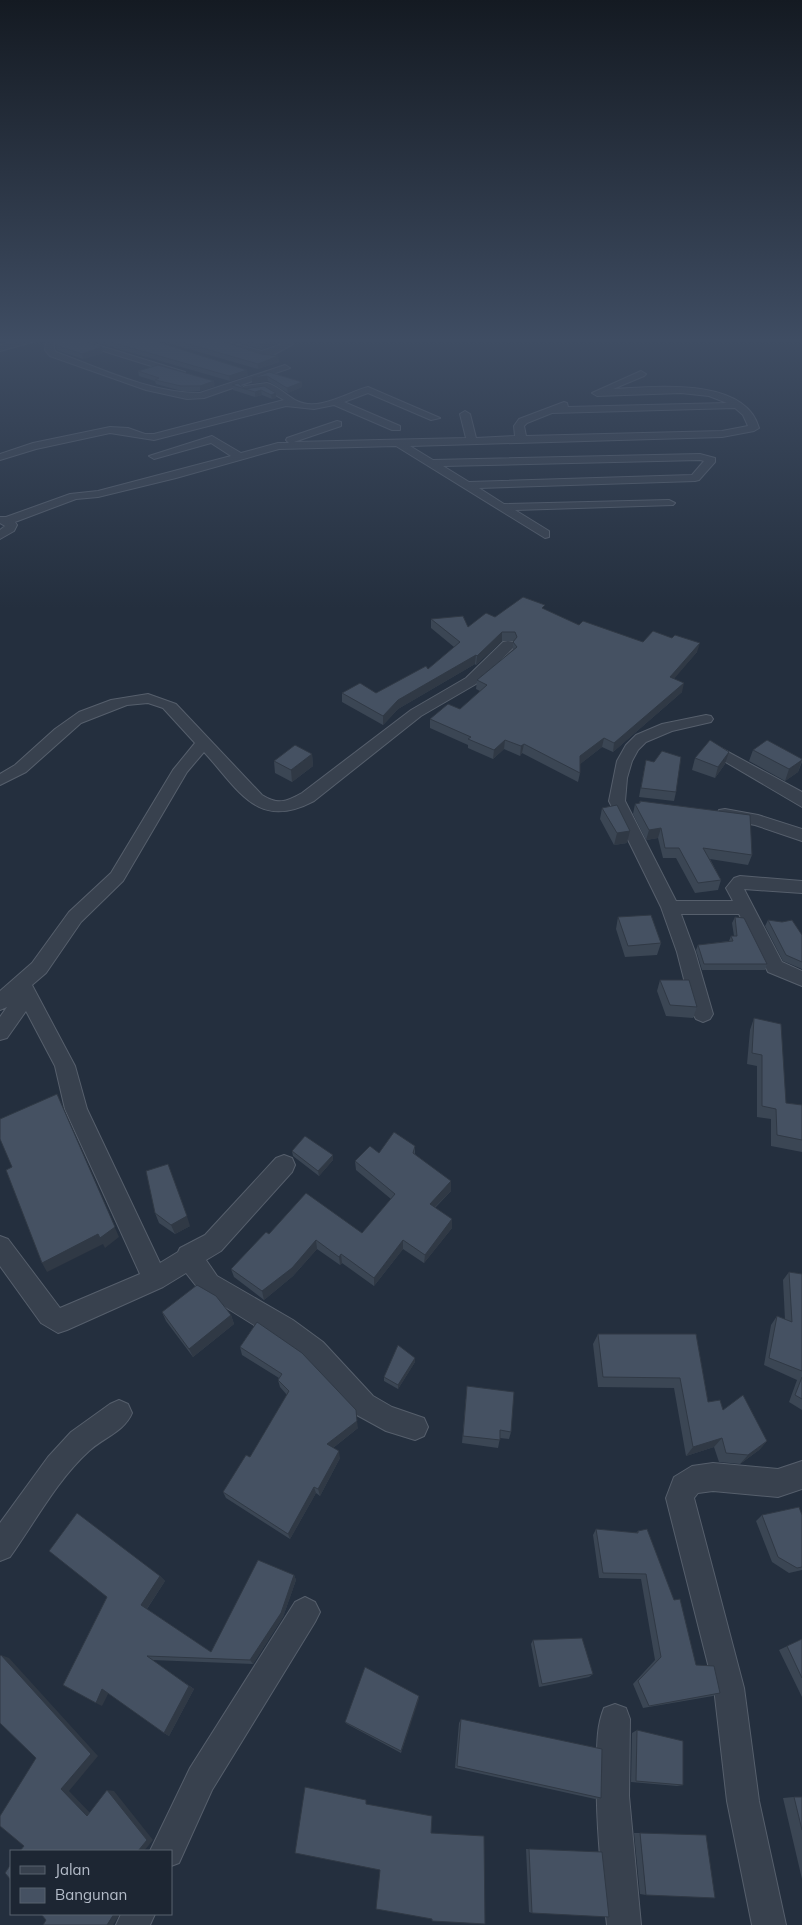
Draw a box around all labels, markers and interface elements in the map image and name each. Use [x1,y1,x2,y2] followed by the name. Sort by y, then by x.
[10,1850,172,1915] legend
[55,1860,90,1879] text: Jalan
[55,1885,127,1904] text: Bangunan

